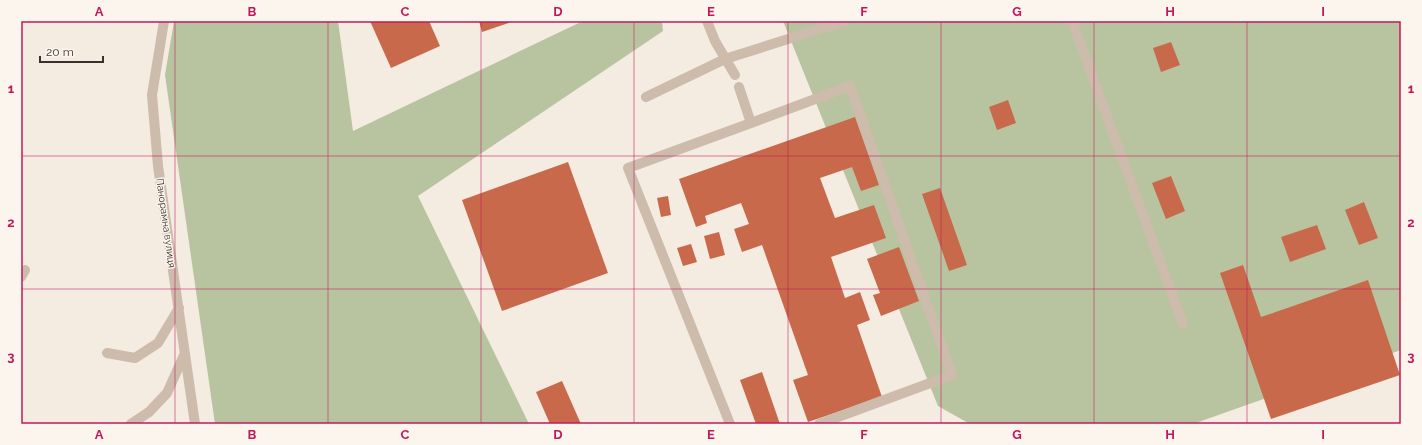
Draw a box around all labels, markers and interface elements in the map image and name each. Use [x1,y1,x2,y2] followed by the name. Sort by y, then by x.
[95,4,104,19] text: A
[248,4,257,19] text: B
[401,4,410,19] text: C
[553,4,563,19] text: D
[707,4,715,19] text: E
[860,4,868,19] text: F
[1012,4,1022,19] text: G
[1165,4,1175,19] text: H
[1321,4,1325,19] text: I
[40,38,103,64] scale bar
[46,45,74,59] text: 20 m
[8,81,15,96] text: 1
[1408,81,1415,96] text: 1
[154,178,178,268] street label: Панорамна вулиця
[7,215,15,230] text: 2
[1407,215,1415,230] text: 2
[7,349,15,364] text: 3
[1407,349,1415,364] text: 3
[95,427,104,442] text: A
[248,427,257,442] text: B
[401,427,410,442] text: C
[553,427,563,442] text: D
[707,427,715,442] text: E
[860,427,868,442] text: F
[1012,427,1022,442] text: G
[1165,427,1175,442] text: H
[1321,427,1325,442] text: I

